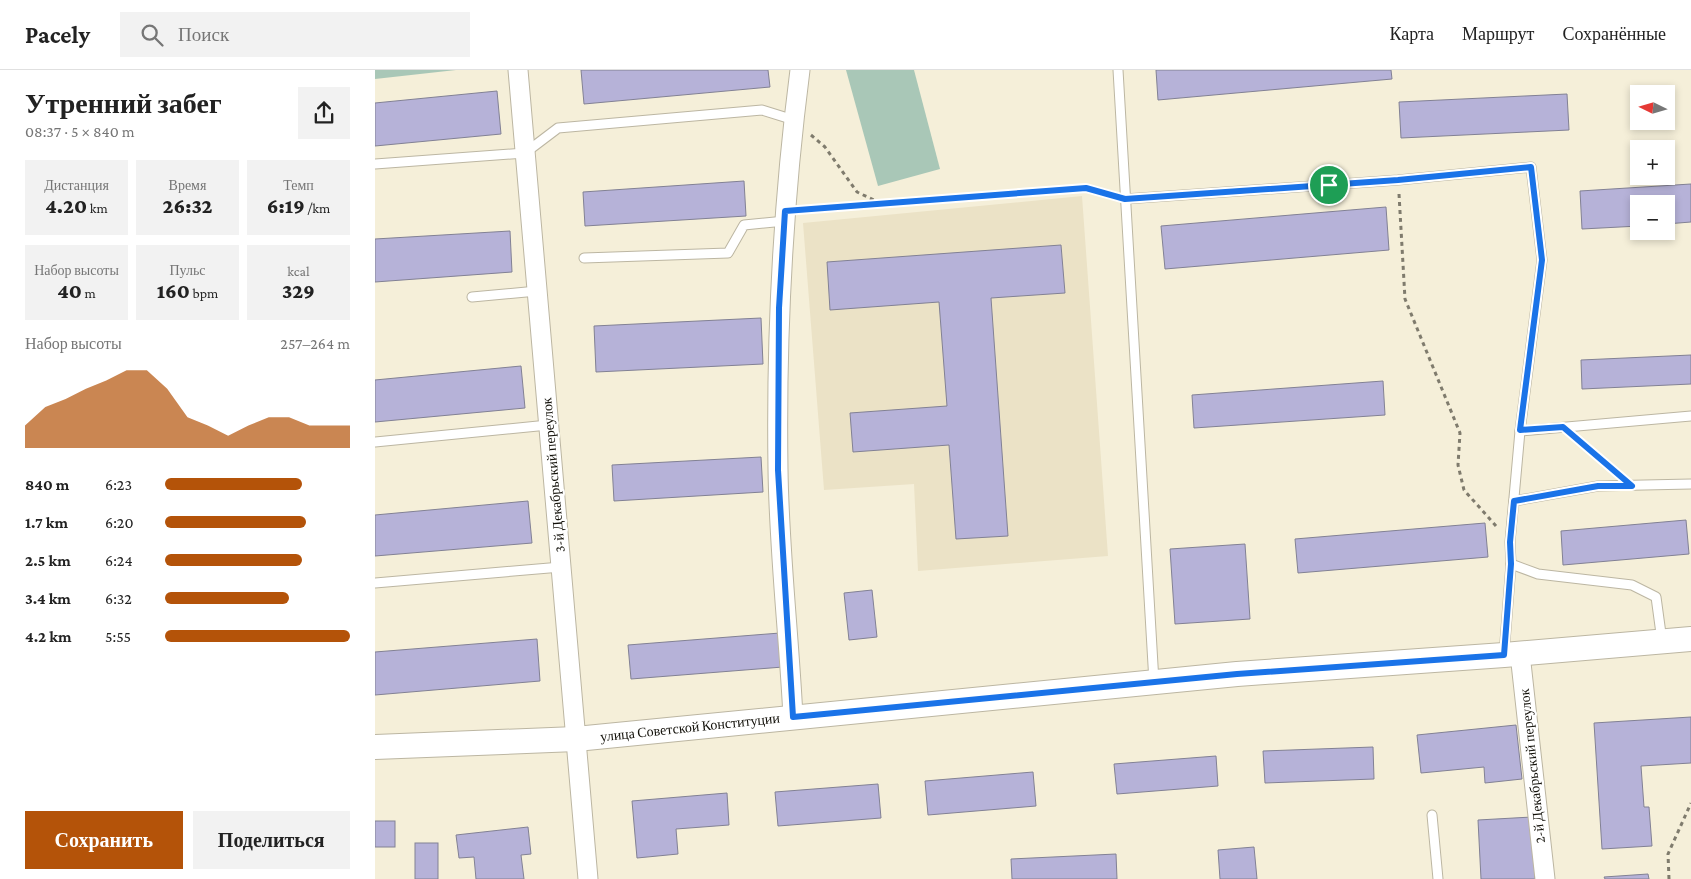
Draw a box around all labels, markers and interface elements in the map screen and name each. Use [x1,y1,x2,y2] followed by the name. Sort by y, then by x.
[120,12,470,57] search box
[25,21,90,48] text: Pacely
[138,21,166,49] icon: search
[178,24,229,45] text: Поиск
[1389,24,1434,44] text: Карта
[1462,24,1534,44] text: Маршрут
[1562,24,1666,44] text: Сохранённые
[1630,85,1675,130] north arrow
[1630,85,1675,240] map controls
[298,87,350,139] button: share
[25,88,222,119] text: Утренний забег
[25,123,135,140] text: 08:37 · 5 × 840 m
[1630,140,1675,185] button: +
[1308,164,1350,206] pin
[1315,171,1343,199] icon: arrive
[44,177,109,193] text: Дистанция
[169,177,206,193] text: Время
[283,177,314,193] text: Темп
[45,194,87,218] text: 4.20
[162,194,213,218] text: 26:32
[267,194,305,218] text: 6:19
[1630,195,1675,240] button: −
[87,200,108,216] text: km
[305,200,330,216] text: /km
[34,262,119,278] text: Набор высоты
[169,262,206,278] text: Пульс
[287,263,310,279] text: kcal
[57,279,82,303] text: 40
[157,279,190,303] text: 160
[282,279,315,303] text: 329
[82,285,96,301] text: m
[190,285,218,301] text: bpm
[25,335,122,352] text: Набор высоты
[280,335,350,352] text: 257–264 m
[538,397,568,553] street label: 3-й Декабрьский переулок
[25,476,69,493] text: 840 m
[105,476,132,493] text: 6:23
[25,514,68,531] text: 1.7 km
[105,514,133,531] text: 6:20
[25,552,71,569] text: 2.5 km
[105,552,133,569] text: 6:24
[25,590,71,607] text: 3.4 km
[105,590,132,607] text: 6:32
[25,628,72,645] text: 4.2 km
[105,628,131,645] text: 5:55
[1516,688,1548,844] street label: 2-й Декабрьский переулок
[599,710,781,744] street label: улица Советской Конституции
[25,811,183,869] button: Сохранить
[193,811,350,869] button: Поделиться

